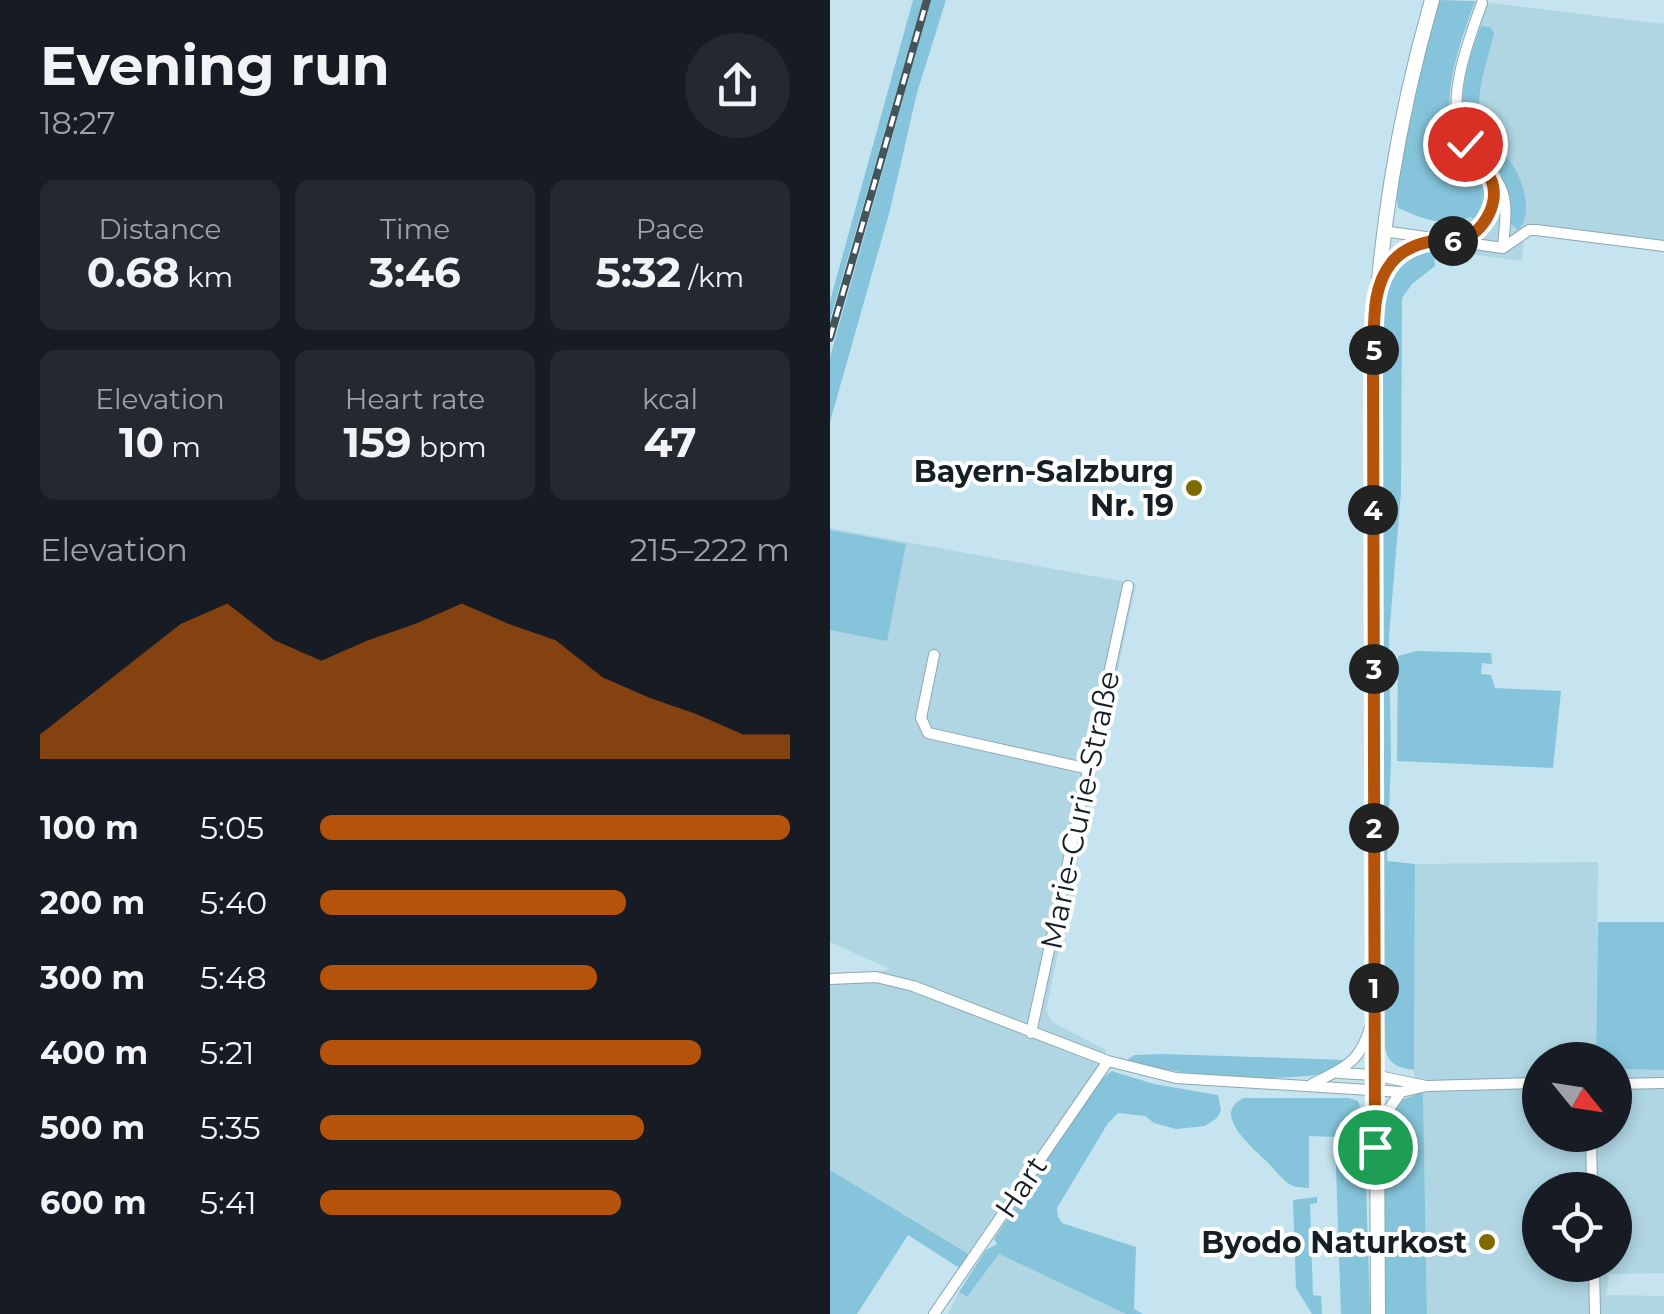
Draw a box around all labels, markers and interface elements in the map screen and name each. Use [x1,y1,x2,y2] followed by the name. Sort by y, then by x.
[40,32,390,99] text: Evening run
[685,33,790,138] button: share
[1423,102,1508,187] pin
[40,103,116,142] text: 18:27
[1438,117,1493,172] icon: check
[98,212,222,246] text: Distance
[380,212,450,246] text: Time
[636,212,704,246] text: Pace
[1428,216,1478,266] pin: 6
[1444,224,1462,258] text: 6
[87,246,180,298] text: 0.68
[369,246,461,298] text: 3:46
[596,246,681,298] text: 5:32
[180,260,233,294] text: km
[681,260,744,294] text: /km
[1349,325,1399,375] pin: 5
[1366,333,1382,367] text: 5
[95,382,225,416] text: Elevation
[345,382,485,416] text: Heart rate
[642,382,698,416] text: kcal
[119,416,164,468] text: 10
[343,416,412,468] text: 159
[643,416,697,468] text: 47
[164,430,201,464] text: m
[412,430,487,464] text: bpm
[914,453,1174,524] place label: Bayern-Salzburg Nr. 19
[1183,477,1205,499] marker: Bayern-Salzburg Nr. 19
[1348,485,1398,535] pin: 4
[1363,493,1383,527] text: 4
[40,530,188,569] text: Elevation
[630,530,790,569] text: 215–222 m
[1349,644,1399,694] pin: 3
[1366,652,1382,686] text: 3
[1032,667,1128,953] street label: Marie-Curie-Straße
[1349,803,1399,853] pin: 2
[40,808,139,847] text: 100 m
[200,808,264,847] text: 5:05
[1366,811,1382,845] text: 2
[40,883,145,922] text: 200 m
[200,883,267,922] text: 5:40
[40,958,145,997] text: 300 m
[200,958,267,997] text: 5:48
[1349,963,1399,1013] pin: 1
[1369,971,1379,1005] text: 1
[40,1033,148,1072] text: 400 m
[200,1033,255,1072] text: 5:21
[1522,1042,1632,1152] north arrow
[1522,1042,1632,1282] map controls
[1333,1105,1418,1190] pin
[40,1108,145,1147] text: 500 m
[200,1108,261,1147] text: 5:35
[1348,1120,1403,1175] icon: arrive
[987,1149,1055,1225] street label: Hart
[1522,1172,1632,1282] button: locate
[40,1183,146,1222] text: 600 m
[200,1183,257,1222] text: 5:41
[1201,1224,1467,1261] place label: Byodo Naturkost
[1476,1231,1498,1253] marker: Byodo Naturkost

